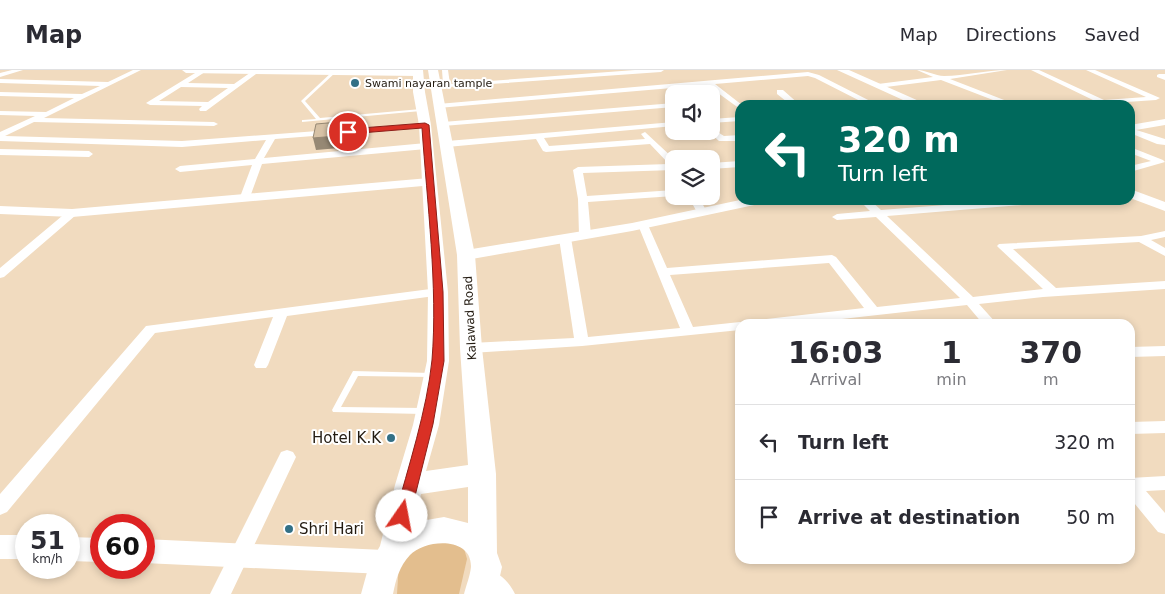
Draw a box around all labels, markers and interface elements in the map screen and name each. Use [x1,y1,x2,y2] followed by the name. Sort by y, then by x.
[25,21,82,49] text: Map
[900,24,938,45] text: Map
[966,24,1056,45] text: Directions
[1084,24,1140,45] text: Saved
[349,77,361,89] marker: Swami nayaran tample
[365,77,492,90] place label: Swami nayaran tample
[665,85,720,205] map controls
[665,85,720,140] button: sound
[327,111,369,153] pin
[334,118,362,146] icon: arrive
[755,120,820,185] icon: left
[838,120,960,160] text: 320 m
[665,150,720,205] button: layers
[838,161,927,186] text: Turn left
[461,275,479,361] street label: Kalawad Road
[788,335,883,370] text: 16:03
[941,335,962,370] text: 1
[1019,335,1082,370] text: 370
[810,370,862,389] text: Arrival
[936,370,967,389] text: min
[1043,370,1059,389] text: m
[755,428,783,456] icon: left
[312,429,382,447] place label: Hotel K.K
[798,431,889,453] text: Turn left
[1054,431,1115,453] text: 320 m
[385,432,397,444] marker: Hotel K.K
[375,489,427,541] position arrow
[755,503,783,531] icon: arrive
[798,506,1020,528] text: Arrive at destination
[1066,506,1115,528] text: 50 m
[90,514,155,579] speed limit sign: 60
[299,520,364,538] place label: Shri Hari
[283,523,295,535] marker: Shri Hari
[30,526,65,555] text: 51
[32,552,63,566] text: km/h

